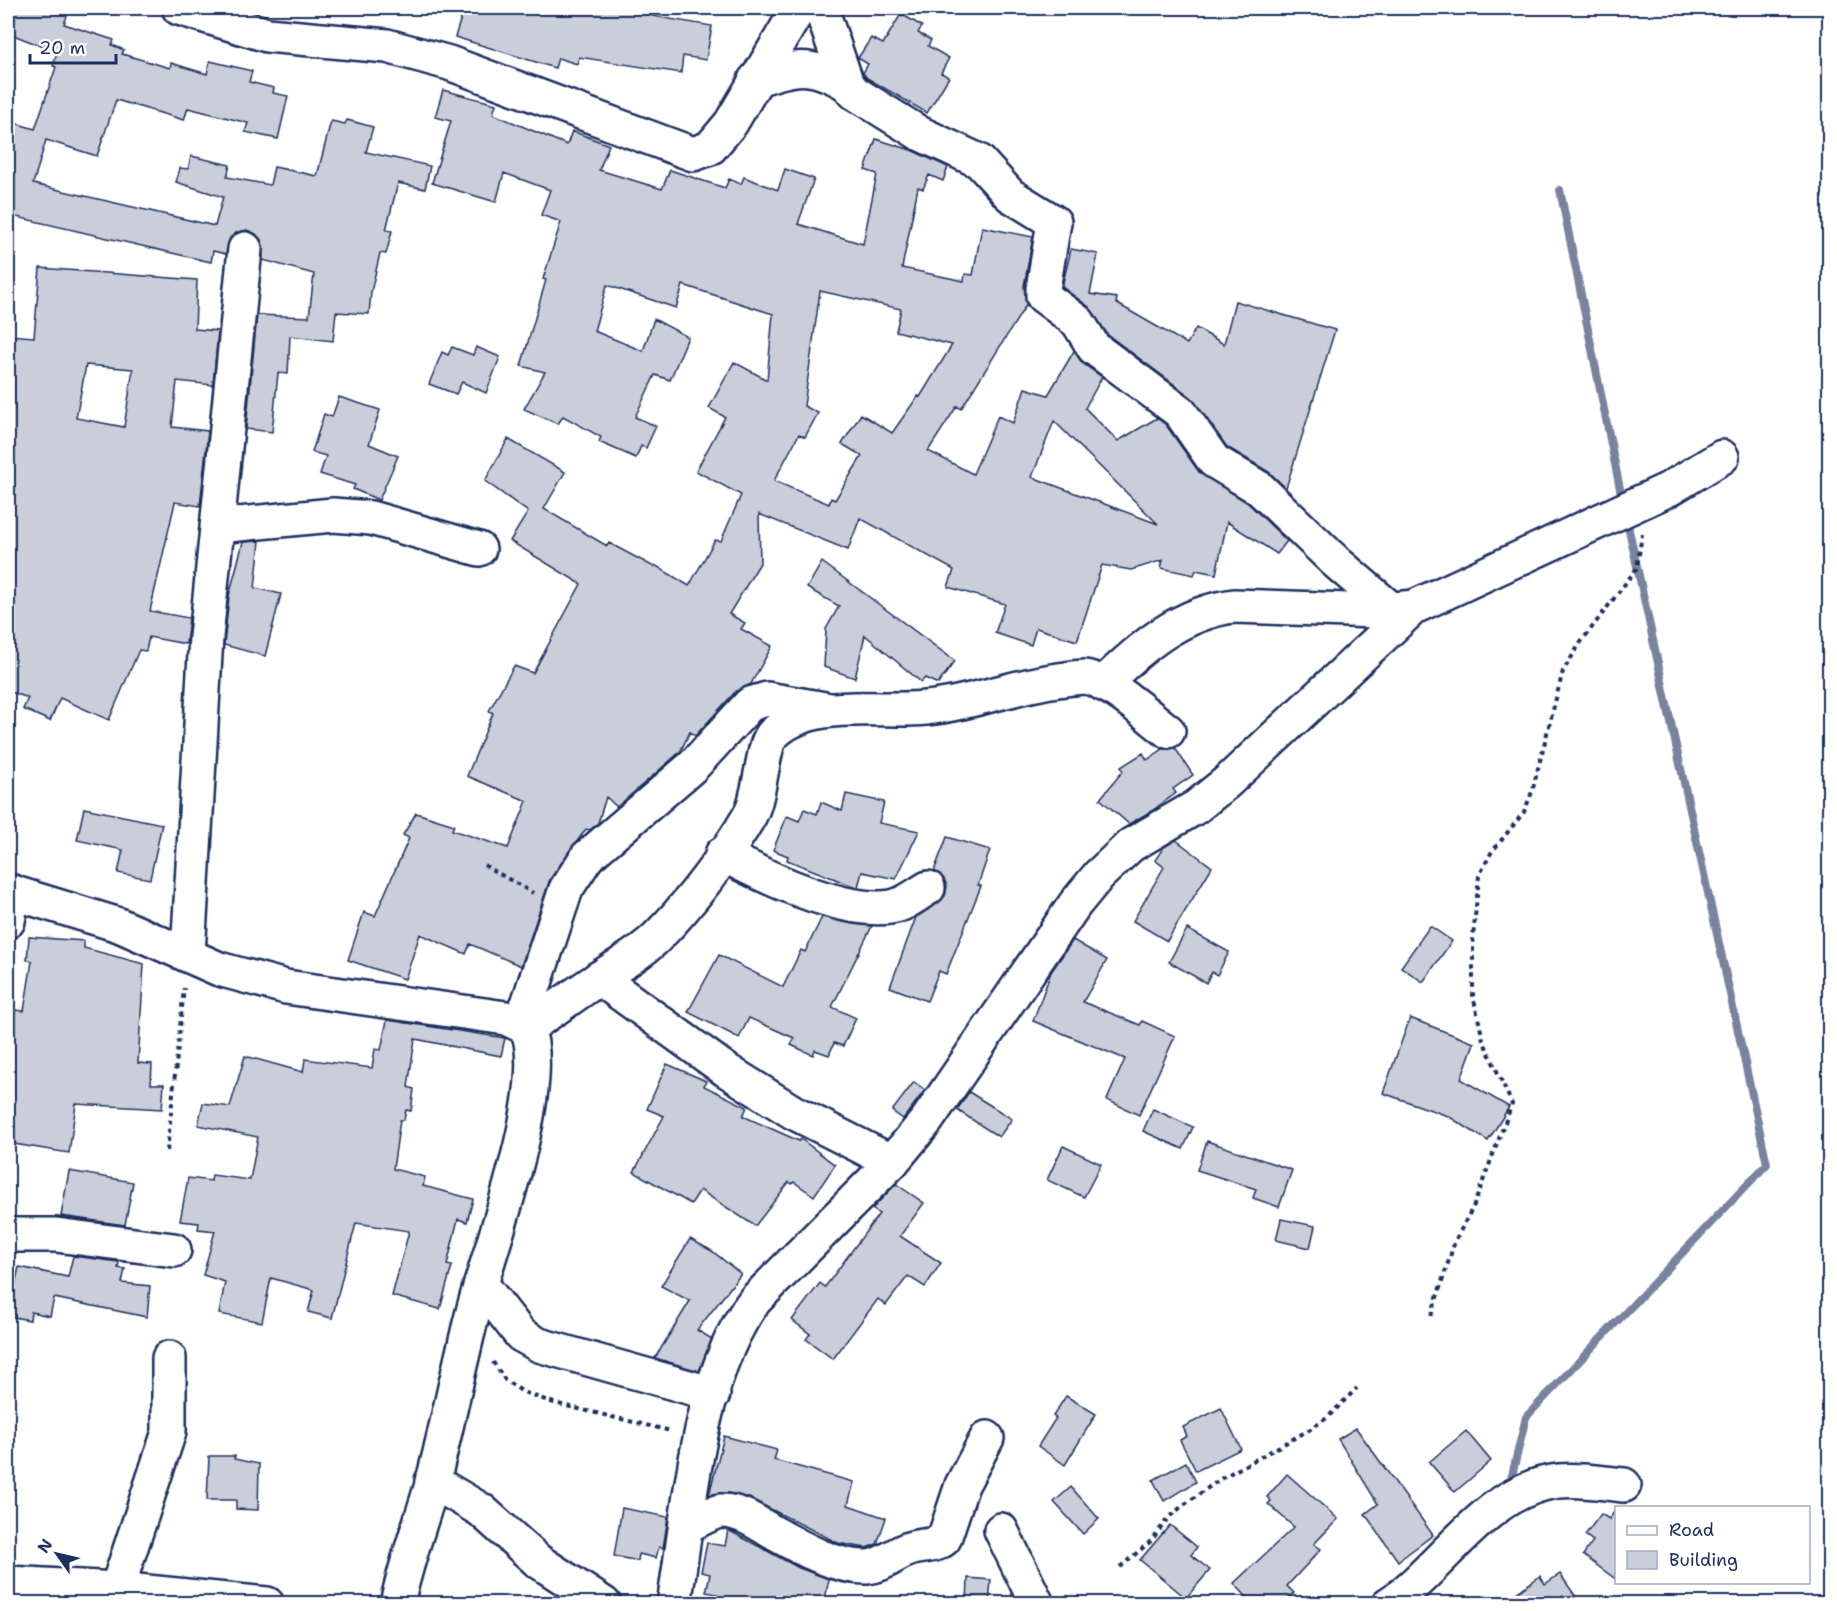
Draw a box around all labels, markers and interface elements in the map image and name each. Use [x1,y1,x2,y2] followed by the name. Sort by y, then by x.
[30,27,116,65] scale bar
[39,36,85,60] text: 20 m
[1615,1506,1810,1584] legend
[1669,1518,1714,1542] text: Road
[27,1524,87,1584] north arrow
[33,1535,57,1557] text: N
[1669,1548,1738,1572] text: Building

